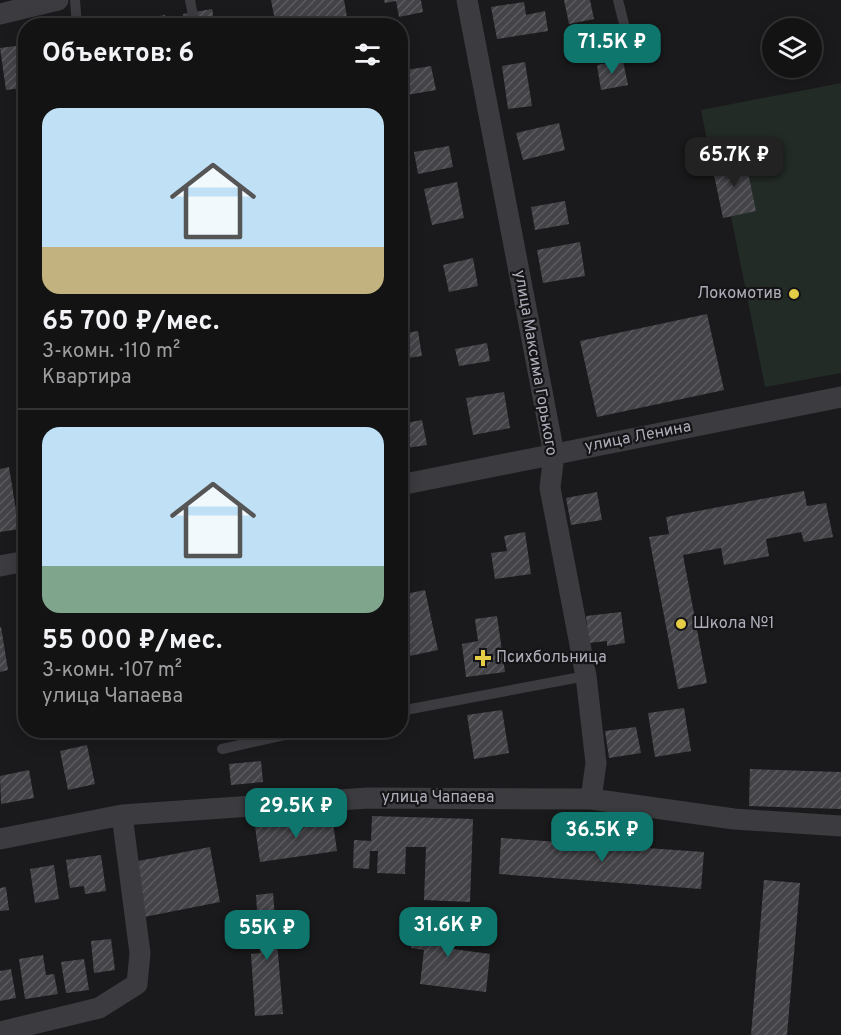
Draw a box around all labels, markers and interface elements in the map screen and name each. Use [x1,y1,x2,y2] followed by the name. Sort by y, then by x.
[762,18,822,78] map controls
[762,18,822,78] button: layers
[557,24,667,75] pin: 71.5K ₽
[578,30,646,56] text: 71.5K ₽
[42,38,194,71] text: Объектов: 6
[351,38,384,71] icon: filters
[679,137,789,188] pin: 65.7K ₽
[699,143,769,169] text: 65.7K ₽
[159,147,267,255] icon: home
[509,269,561,457] street label: улица Максима Горького
[697,284,782,304] place label: Локомотив
[787,287,801,301] marker: Локомотив
[42,306,219,339] text: 65 700 ₽/мес.
[42,339,180,365] text: 3-комн. · 110 m²
[42,365,131,391] text: Квартира
[583,417,693,457] street label: улица Ленина
[159,466,267,574] icon: home
[693,614,774,634] place label: Школа №1
[674,617,688,631] marker: Школа №1
[42,625,222,658] text: 55 000 ₽/мес.
[496,648,607,668] place label: Психбольница
[474,649,492,667] marker: Психбольница
[42,658,182,684] text: 3-комн. · 107 m²
[42,684,183,710] text: улица Чапаева
[241,788,351,839] pin: 29.5K ₽
[382,788,494,808] street label: улица Чапаева
[259,794,333,820] text: 29.5K ₽
[547,812,657,863] pin: 36.5K ₽
[565,818,639,844] text: 36.5K ₽
[393,907,503,958] pin: 31.6K ₽
[225,910,309,961] pin: 55K ₽
[413,913,483,939] text: 31.6K ₽
[239,916,295,942] text: 55K ₽

